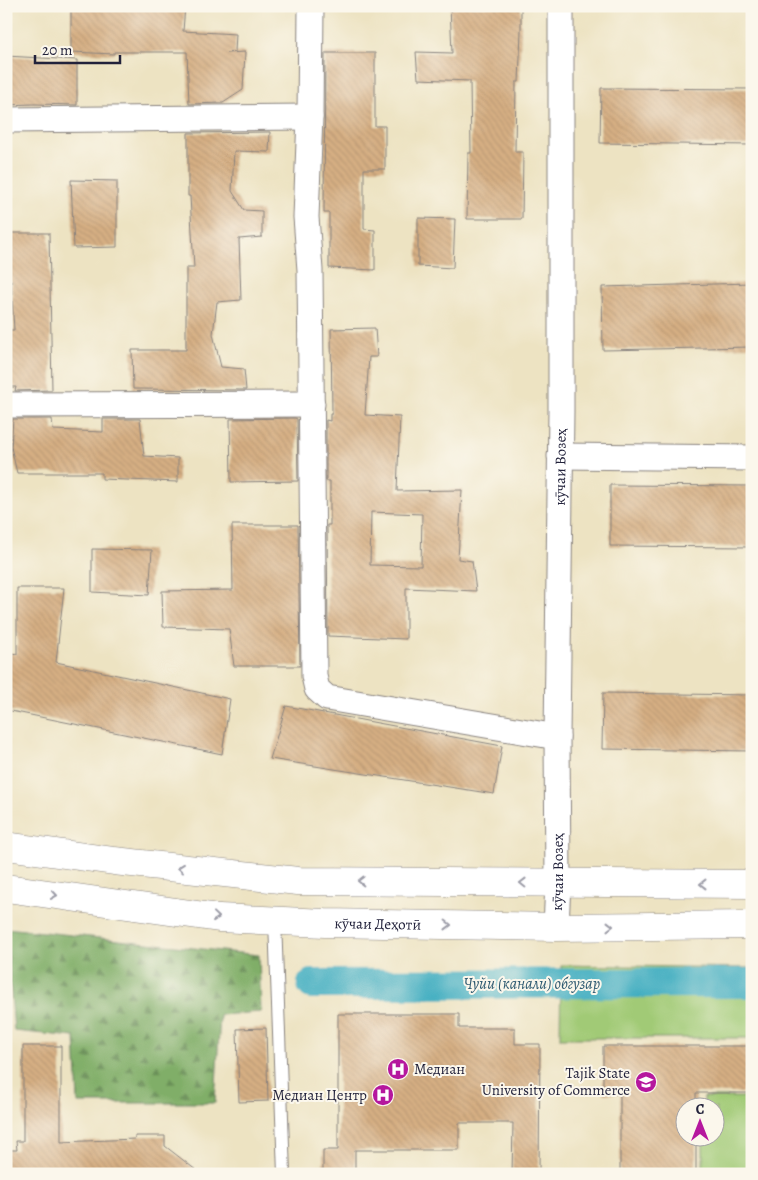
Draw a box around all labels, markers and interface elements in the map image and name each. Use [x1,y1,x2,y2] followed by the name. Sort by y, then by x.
[35,32,120,64] scale bar
[42,40,73,60] text: 20 m
[550,428,571,506] street label: кӯчаи Возеҳ
[547,833,568,911] street label: кӯчаи Возеҳ
[177,863,185,874] one-way arrow
[356,876,364,886] one-way arrow
[519,878,526,888] one-way arrow
[699,879,706,889] one-way arrow
[50,890,59,900] one-way arrow
[212,911,220,922] one-way arrow
[334,913,422,935] street label: кӯчаи Деҳотӣ
[444,920,452,930] one-way arrow
[607,921,615,931] one-way arrow
[464,973,600,995] water label: Чуйи (канали) обгузар
[386,1057,410,1081] hospital icon: Медиан
[414,1059,465,1079] place label: Медиан
[482,1063,630,1100] place label: Tajik State University of Commerce
[634,1070,658,1094] school or university icon: Tajik State University of Commerce
[371,1083,395,1107] hospital icon: Медиан Центр
[272,1085,367,1105] place label: Медиан Центр
[676,1098,726,1148] north arrow
[696,1100,705,1119] text: С

